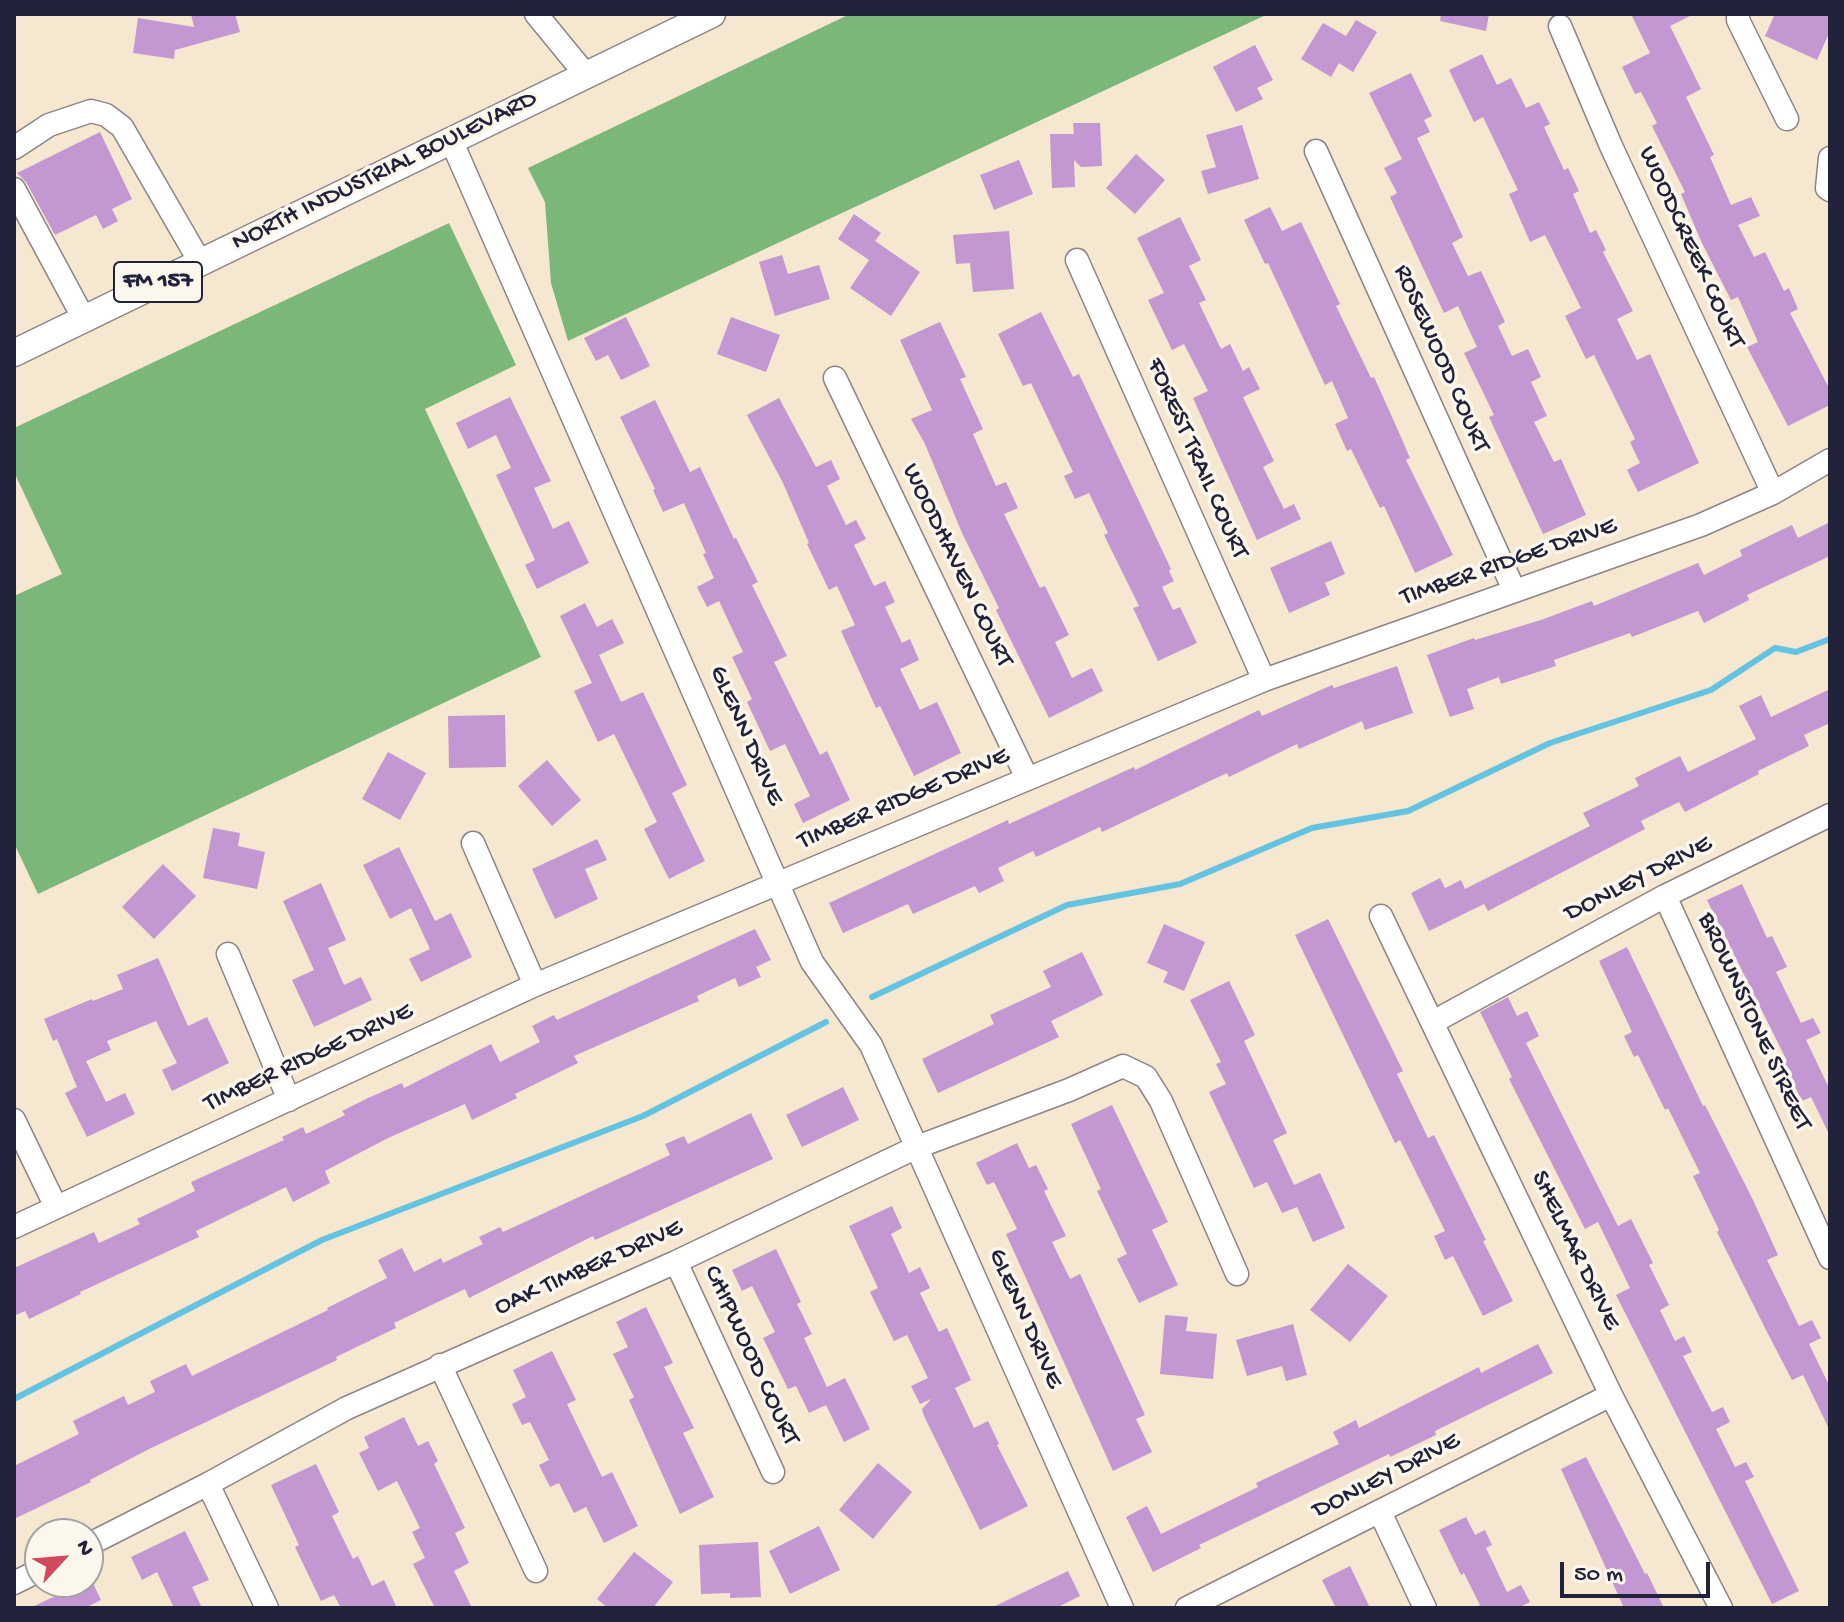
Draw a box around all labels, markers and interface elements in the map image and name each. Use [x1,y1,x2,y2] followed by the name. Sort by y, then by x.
[227,84,543,260] street label: NORTH INDUSTRIAL BOULEVARD
[1630,142,1750,354] street label: WOODCREEK COURT
[1385,260,1495,458] street label: ROSEWOOD COURT
[114,262,202,302] road number: FM 157
[1138,354,1254,564] street label: FOREST TRAIL COURT
[893,459,1019,673] street label: WOODHAVEN COURT
[1397,511,1621,615] street label: TIMBER RIDGE DRIVE
[700,661,790,811] street label: GLENN DRIVE
[794,741,1014,859] street label: TIMBER RIDGE DRIVE
[1560,830,1718,930] street label: DONLEY DRIVE
[1689,908,1817,1136] street label: BROWNSTONE STREET
[200,997,418,1121] street label: TIMBER RIDGE DRIVE
[1522,1166,1626,1336] street label: SHELMAR DRIVE
[490,1214,688,1324] street label: OAK TIMBER DRIVE
[979,1244,1069,1394] street label: GLENN DRIVE
[695,1261,805,1451] street label: CHIPWOOD COURT
[1308,1427,1466,1527] street label: DONLEY DRIVE
[24,1518,104,1598] north arrow
[69,1536,99,1561] text: N
[1564,1546,1714,1596] scale bar
[1574,1561,1623,1590] text: 50 m

